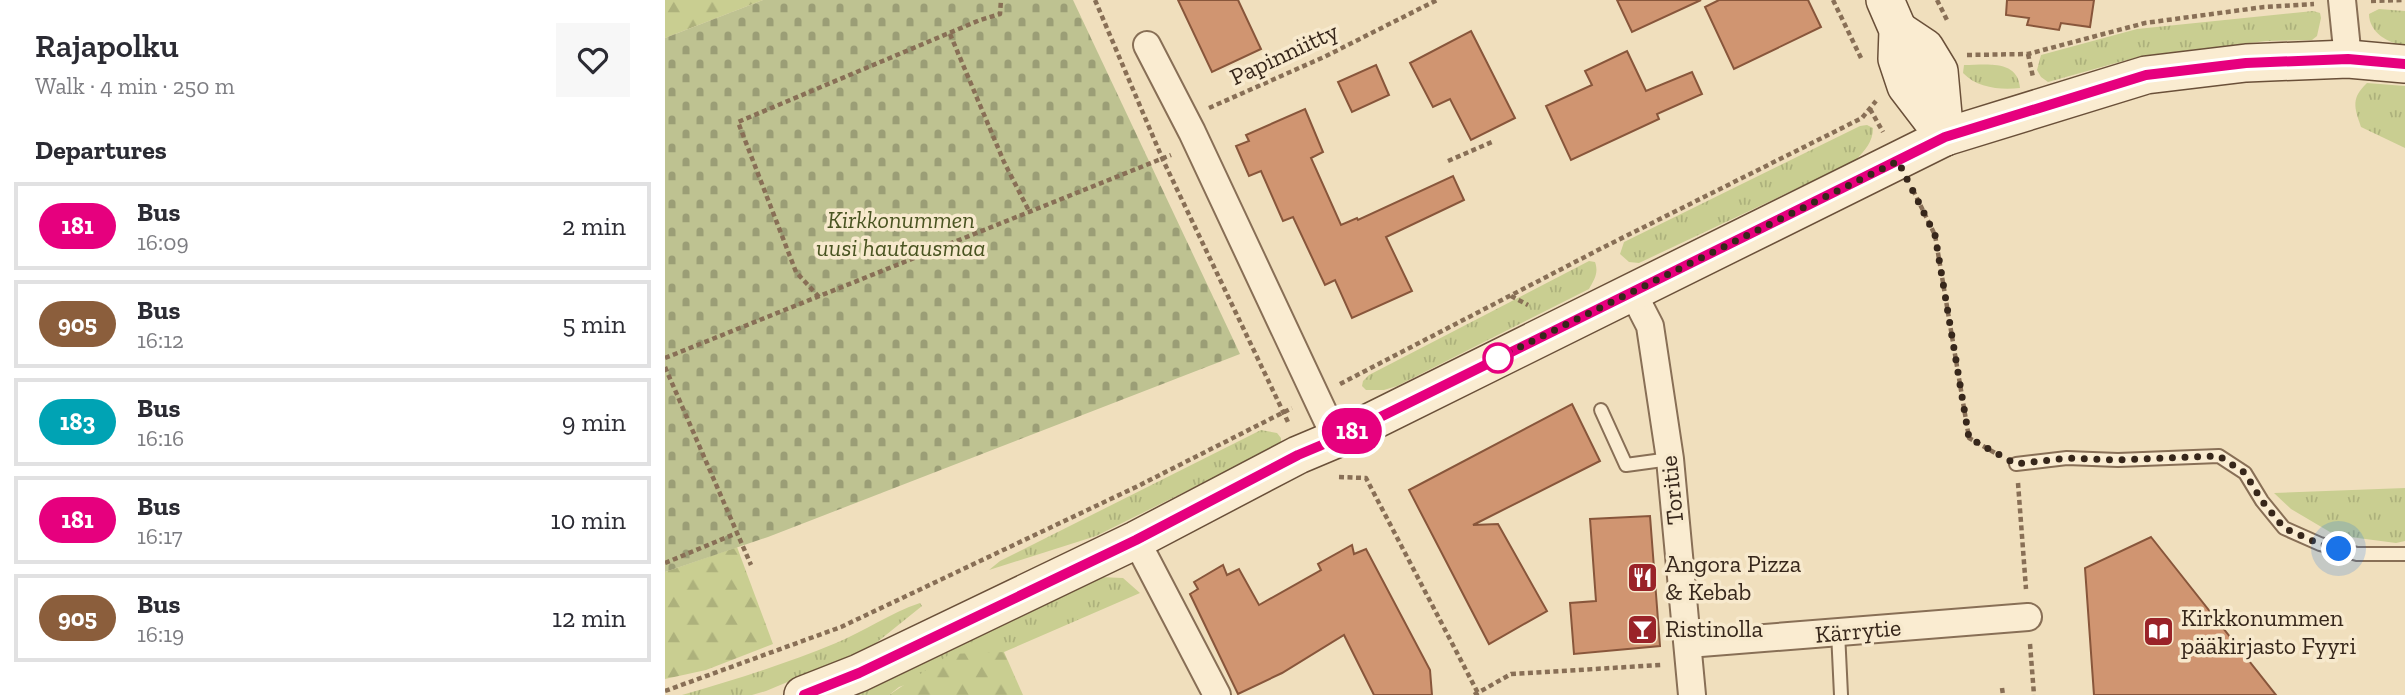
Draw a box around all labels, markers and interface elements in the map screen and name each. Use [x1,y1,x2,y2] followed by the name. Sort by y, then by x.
[1225,16,1343,91] street label: Papinniitty
[556,23,630,97] button: heart
[35,26,179,65] text: Rajapolku
[35,72,235,100] text: Walk · 4 min · 250 m
[35,134,167,166] text: Departures
[137,196,180,228] text: Bus
[816,205,986,262] park label: Kirkkonummen uusi hautausmaa
[562,210,626,242] text: 2 min
[61,211,94,240] text: 181
[137,228,189,256] text: 16:09
[137,294,180,326] text: Bus
[562,308,626,340] text: 5 min
[58,309,97,338] text: 905
[137,326,184,354] text: 16:12
[1483,343,1513,373] unlabelled marker
[137,392,180,424] text: Bus
[562,406,626,438] text: 9 min
[60,407,95,436] text: 183
[1312,408,1392,454] line badge: 181
[1336,416,1368,445] text: 181
[137,424,184,452] text: 16:16
[1653,454,1690,526] street label: Toritie
[137,490,180,522] text: Bus
[550,504,626,536] text: 10 min
[61,505,94,534] text: 181
[137,522,183,550] text: 16:17
[2321,531,2356,566] your location
[1665,549,1802,606] place label: Angora Pizza & Kebab
[1625,561,1659,595] restaurant icon: Angora Pizza & Kebab
[137,588,180,620] text: Bus
[552,602,626,634] text: 12 min
[58,603,97,632] text: 905
[2181,603,2356,660] place label: Kirkkonummen pääkirjasto Fyyri
[1625,612,1659,646] bar icon: Ristinolla
[1814,612,1902,649] street label: Kärrytie
[1665,614,1763,643] place label: Ristinolla
[2141,615,2175,649] library icon: Kirkkonummen pääkirjasto Fyyri
[137,620,184,648] text: 16:19

